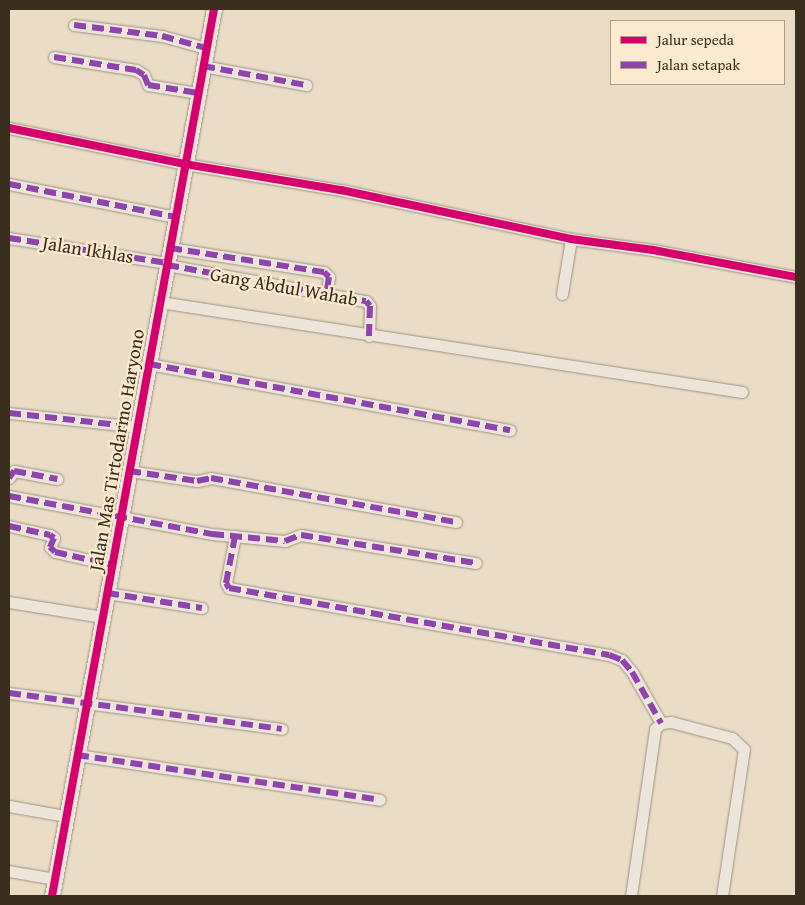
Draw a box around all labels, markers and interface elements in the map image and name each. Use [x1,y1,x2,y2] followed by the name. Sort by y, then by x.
[610,20,785,85] legend
[657,29,734,50] text: Jalur sepeda
[657,54,740,75] text: Jalan setapak
[41,232,135,268] street label: Jalan Ikhlas
[208,263,360,311] street label: Gang Abdul Wahab
[84,327,150,573] street label: Jalan Mas Tirtodarmo Haryono

